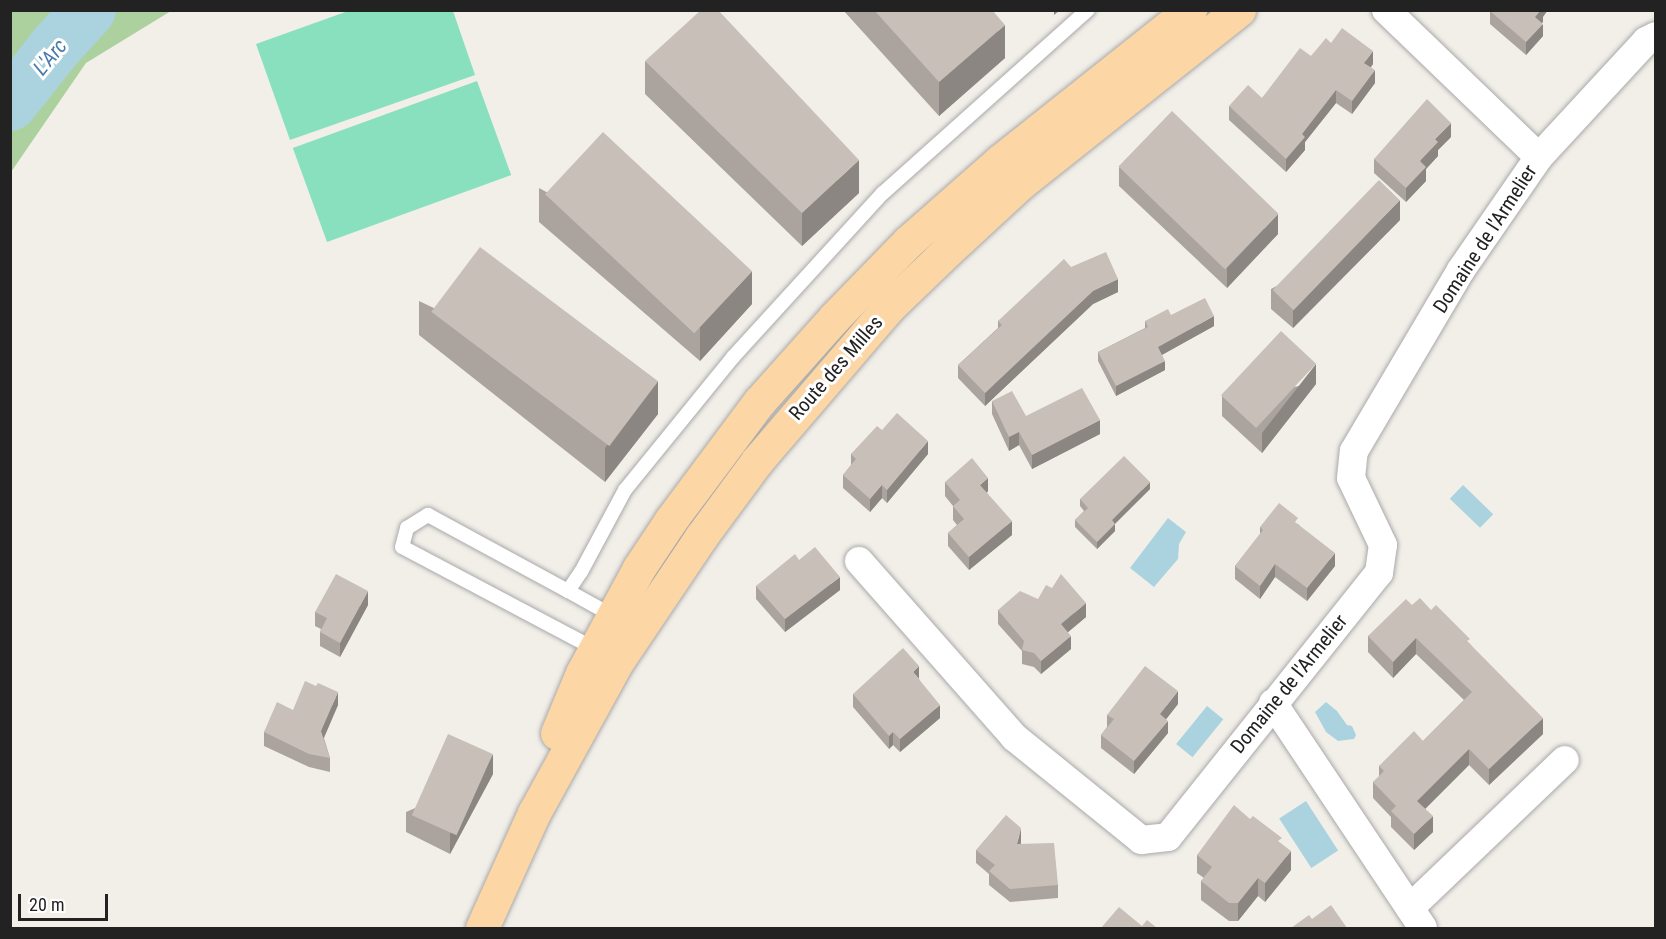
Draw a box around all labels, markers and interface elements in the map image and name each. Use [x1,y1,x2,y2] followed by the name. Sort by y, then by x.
[28,34,72,80] water label: L'Arc
[1428,160,1542,318] street label: Domaine de l'Armelier
[784,311,888,425] street label: Route des Milles
[1226,610,1352,758] street label: Domaine de l'Armelier
[21,882,111,920] scale bar
[29,894,64,915] text: 20 m

